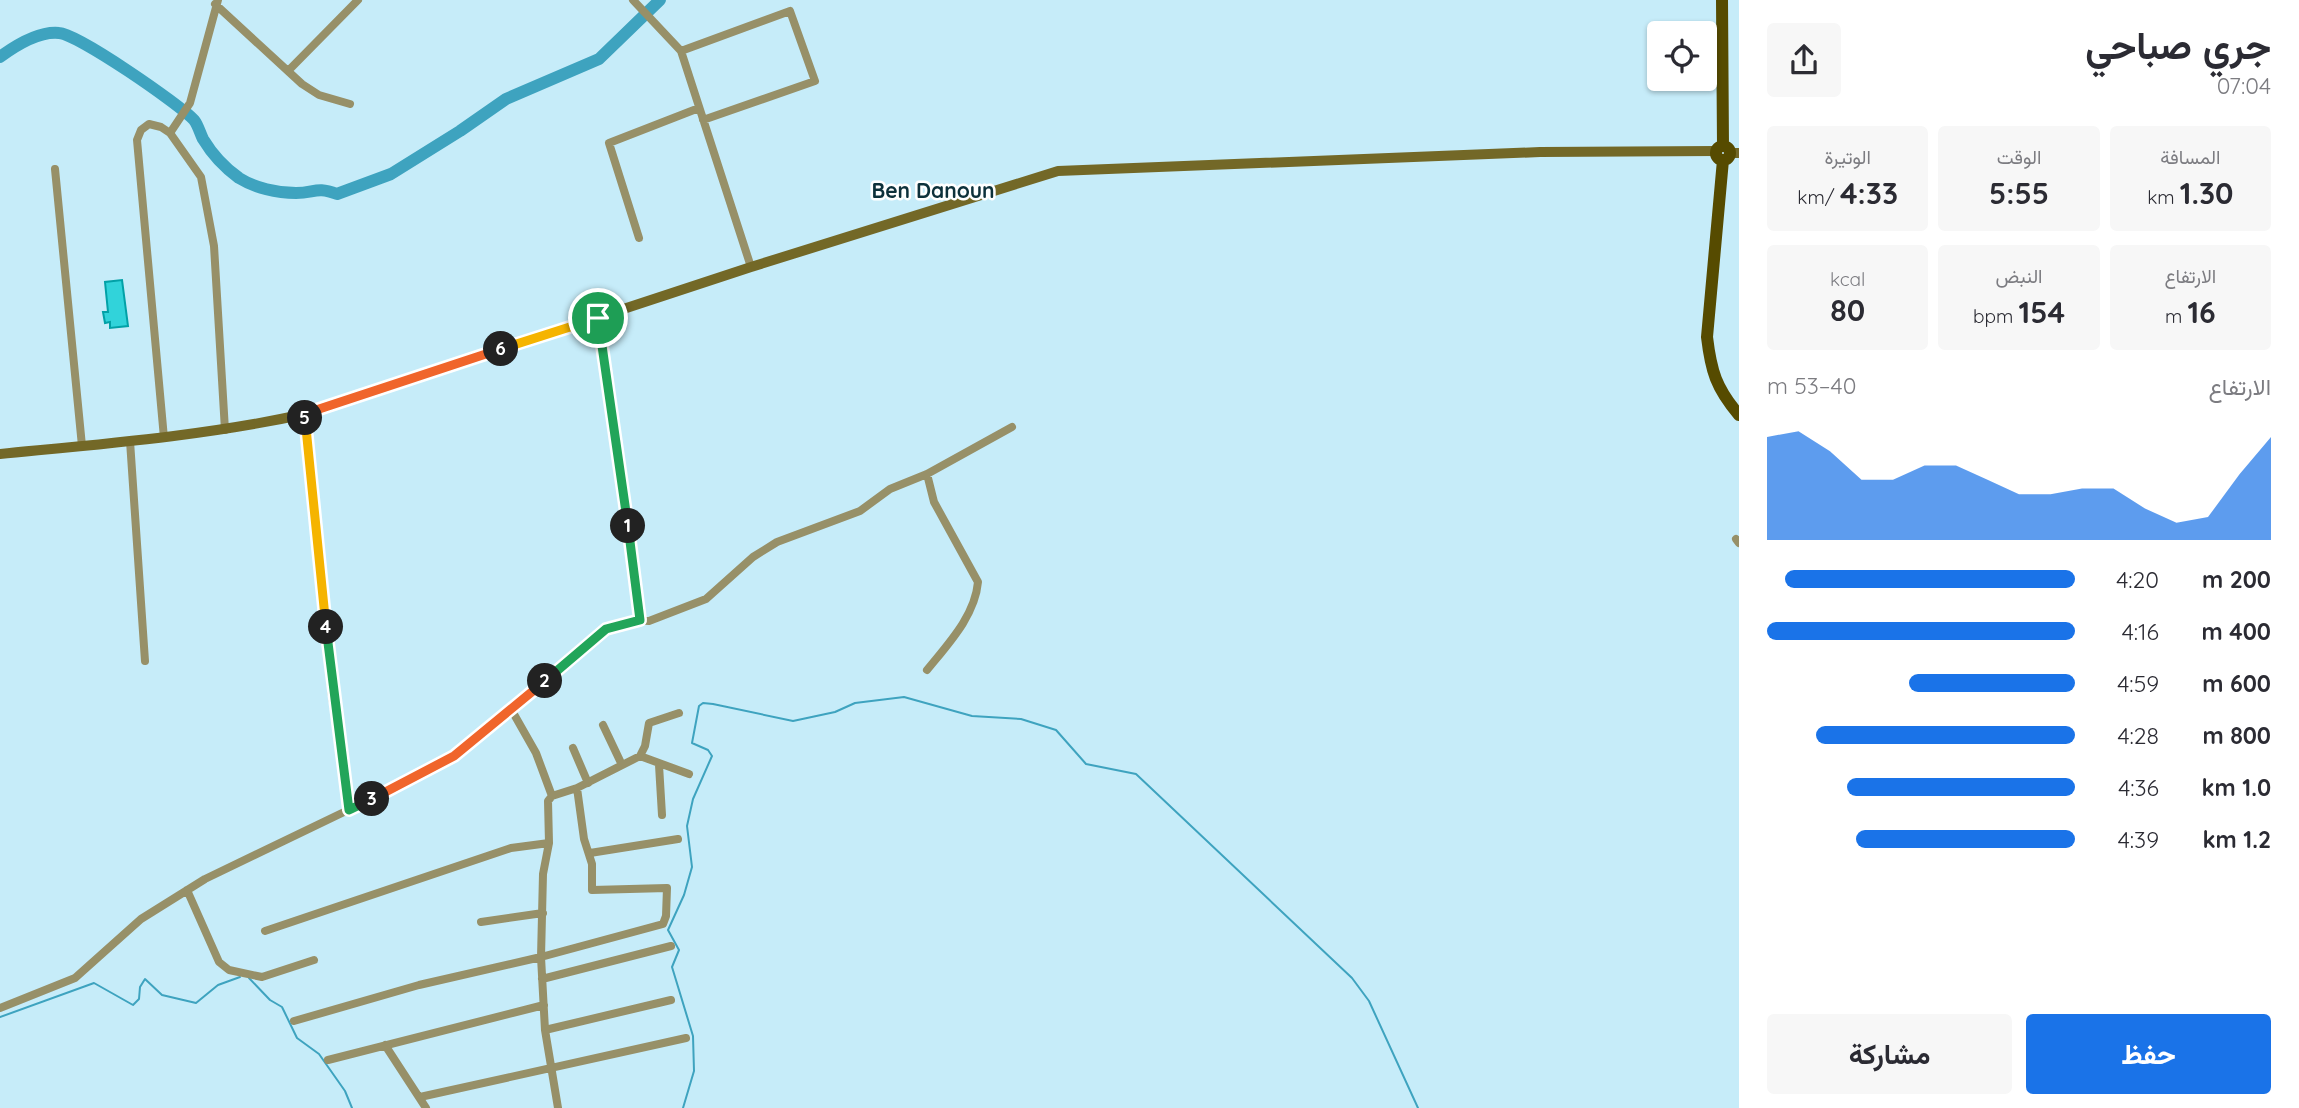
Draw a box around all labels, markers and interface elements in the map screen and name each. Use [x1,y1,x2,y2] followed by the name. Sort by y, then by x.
[1647,21,1717,91] map controls
[1647,21,1717,91] button: locate
[2085,21,2271,69] text: جري صباحي
[1767,23,1841,97] button: share
[2217,71,2271,100] text: 07:04
[1824,145,1871,169] text: الوتيرة
[1997,145,2041,169] text: الوقت
[2160,145,2221,169] text: المسافة
[1840,174,1898,212] text: 4:33
[1989,174,2049,212] text: 5:55
[2180,174,2234,212] text: 1.30
[871,177,995,203] district label: Ben Danoun
[1797,185,1840,209] text: /km
[2147,185,2180,209] text: km
[1996,264,2043,288] text: النبض
[2165,264,2216,288] text: الارتفاع
[1830,267,1865,291] text: kcal
[568,288,628,348] pin
[1830,291,1865,329] text: 80
[2018,293,2065,331] text: 154
[2187,293,2216,331] text: 16
[579,299,617,337] icon: arrive
[1973,304,2018,328] text: bpm
[2165,304,2187,328] text: m
[484,332,518,366] pin: 6
[495,336,506,360] text: 6
[1767,371,1856,400] text: 40–53 m
[2209,372,2271,401] text: الارتفاع
[288,400,322,436] pin: 5
[299,405,310,429] text: 5
[610,508,646,544] pin: 1
[624,513,631,537] text: 1
[2116,565,2159,594] text: 4:20
[2202,565,2271,594] text: 200 m
[308,610,344,644] pin: 4
[320,614,331,638] text: 4
[2122,617,2159,646] text: 4:16
[2202,617,2271,646] text: 400 m
[528,664,562,698] pin: 2
[539,668,550,692] text: 2
[2117,669,2159,698] text: 4:59
[2202,669,2271,698] text: 600 m
[2117,721,2159,750] text: 4:28
[2202,721,2271,750] text: 800 m
[2118,773,2159,802] text: 4:36
[2201,773,2271,802] text: 1.0 km
[354,782,390,816] pin: 3
[366,786,377,810] text: 3
[2118,825,2159,854] text: 4:39
[2202,825,2271,854] text: 1.2 km
[1767,1014,2012,1094] button: مشاركة
[2026,1014,2271,1094] button: حفظ

